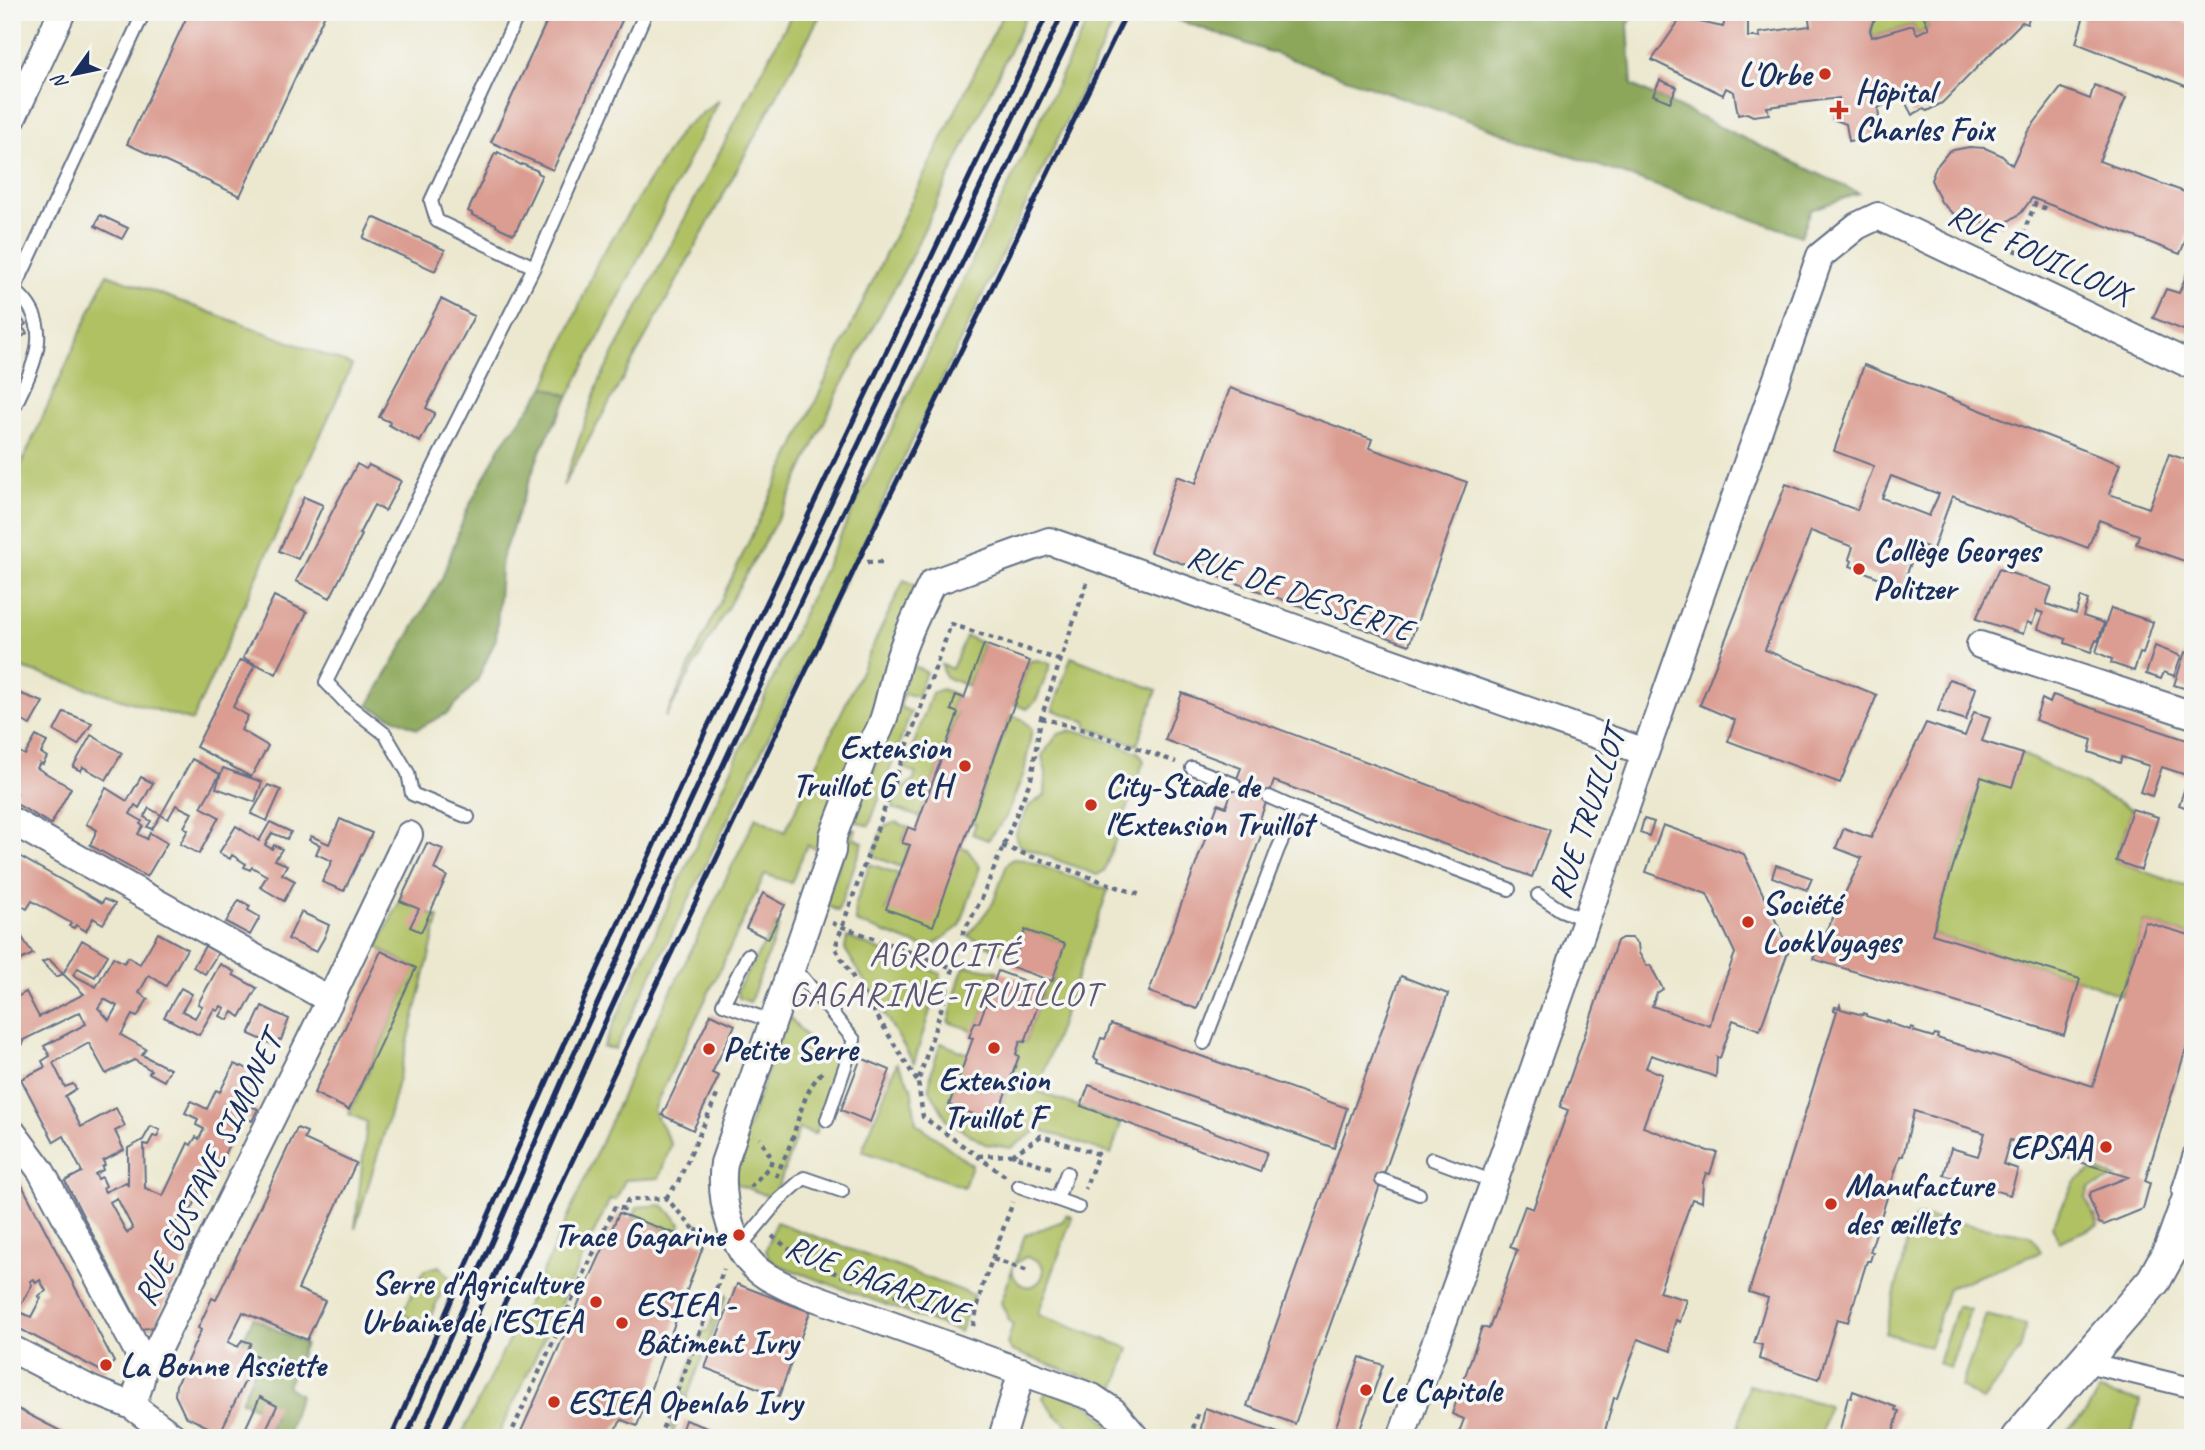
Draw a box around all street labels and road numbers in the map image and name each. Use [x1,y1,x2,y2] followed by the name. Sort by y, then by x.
[1942,193,2141,316] street label: RUE FOUILLOUX
[1182,535,1422,652] street label: RUE DE DESSERTE
[1538,715,1638,904] street label: RUE TRUILLOT
[124,1019,296,1312] street label: RUE GUSTAVE SIMONET
[780,1225,978,1334] street label: RUE GAGARINE

